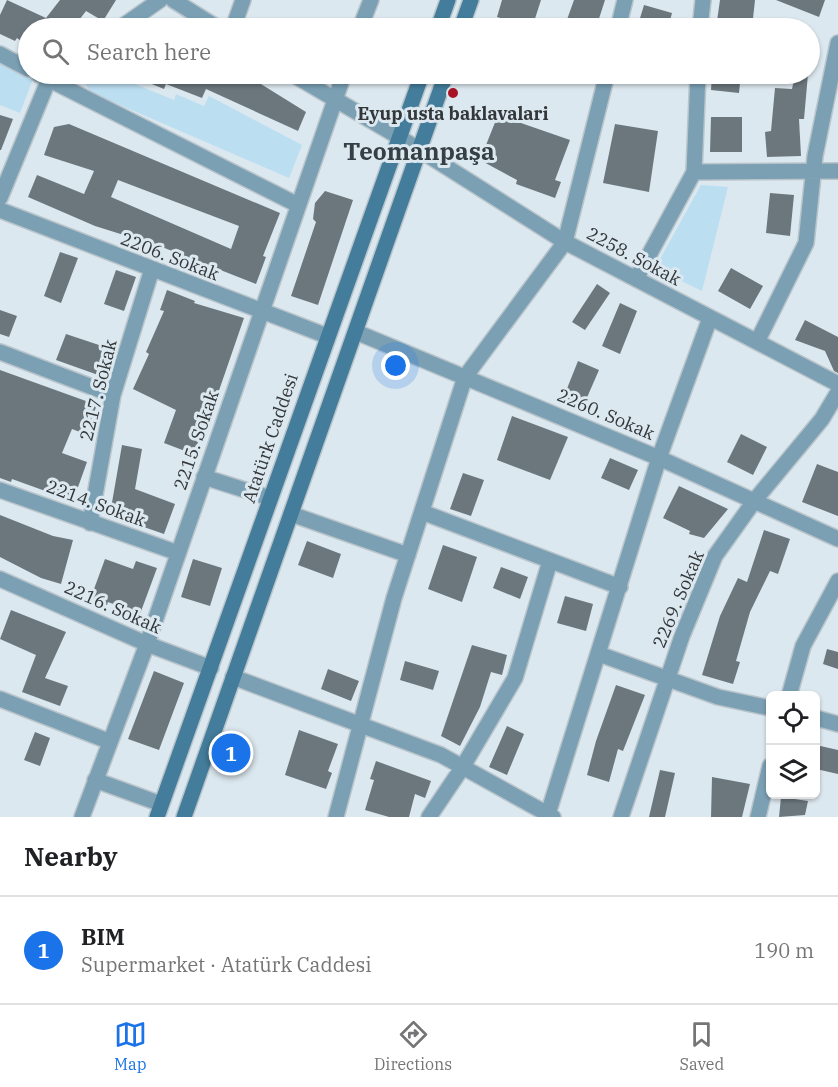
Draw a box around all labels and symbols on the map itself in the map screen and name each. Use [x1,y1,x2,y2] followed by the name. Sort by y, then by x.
[446,86,460,100] marker: Eyup usta baklavalari
[357,102,549,125] place label: Eyup usta baklavalari
[343,135,495,167] district label: Teomanpaşa
[583,221,686,291] street label: 2258. Sokak
[117,227,223,286] street label: 2206. Sokak
[74,336,122,443] street label: 2217. Sokak
[381,351,410,380] your location
[237,370,303,506] street label: Atatürk Caddesi
[554,383,659,445] street label: 2260. Sokak
[168,387,224,493] street label: 2215. Sokak
[43,474,149,532] street label: 2214. Sokak
[647,546,709,651] street label: 2269. Sokak
[61,575,166,639] street label: 2216. Sokak
[212,730,250,776] pin: 1

